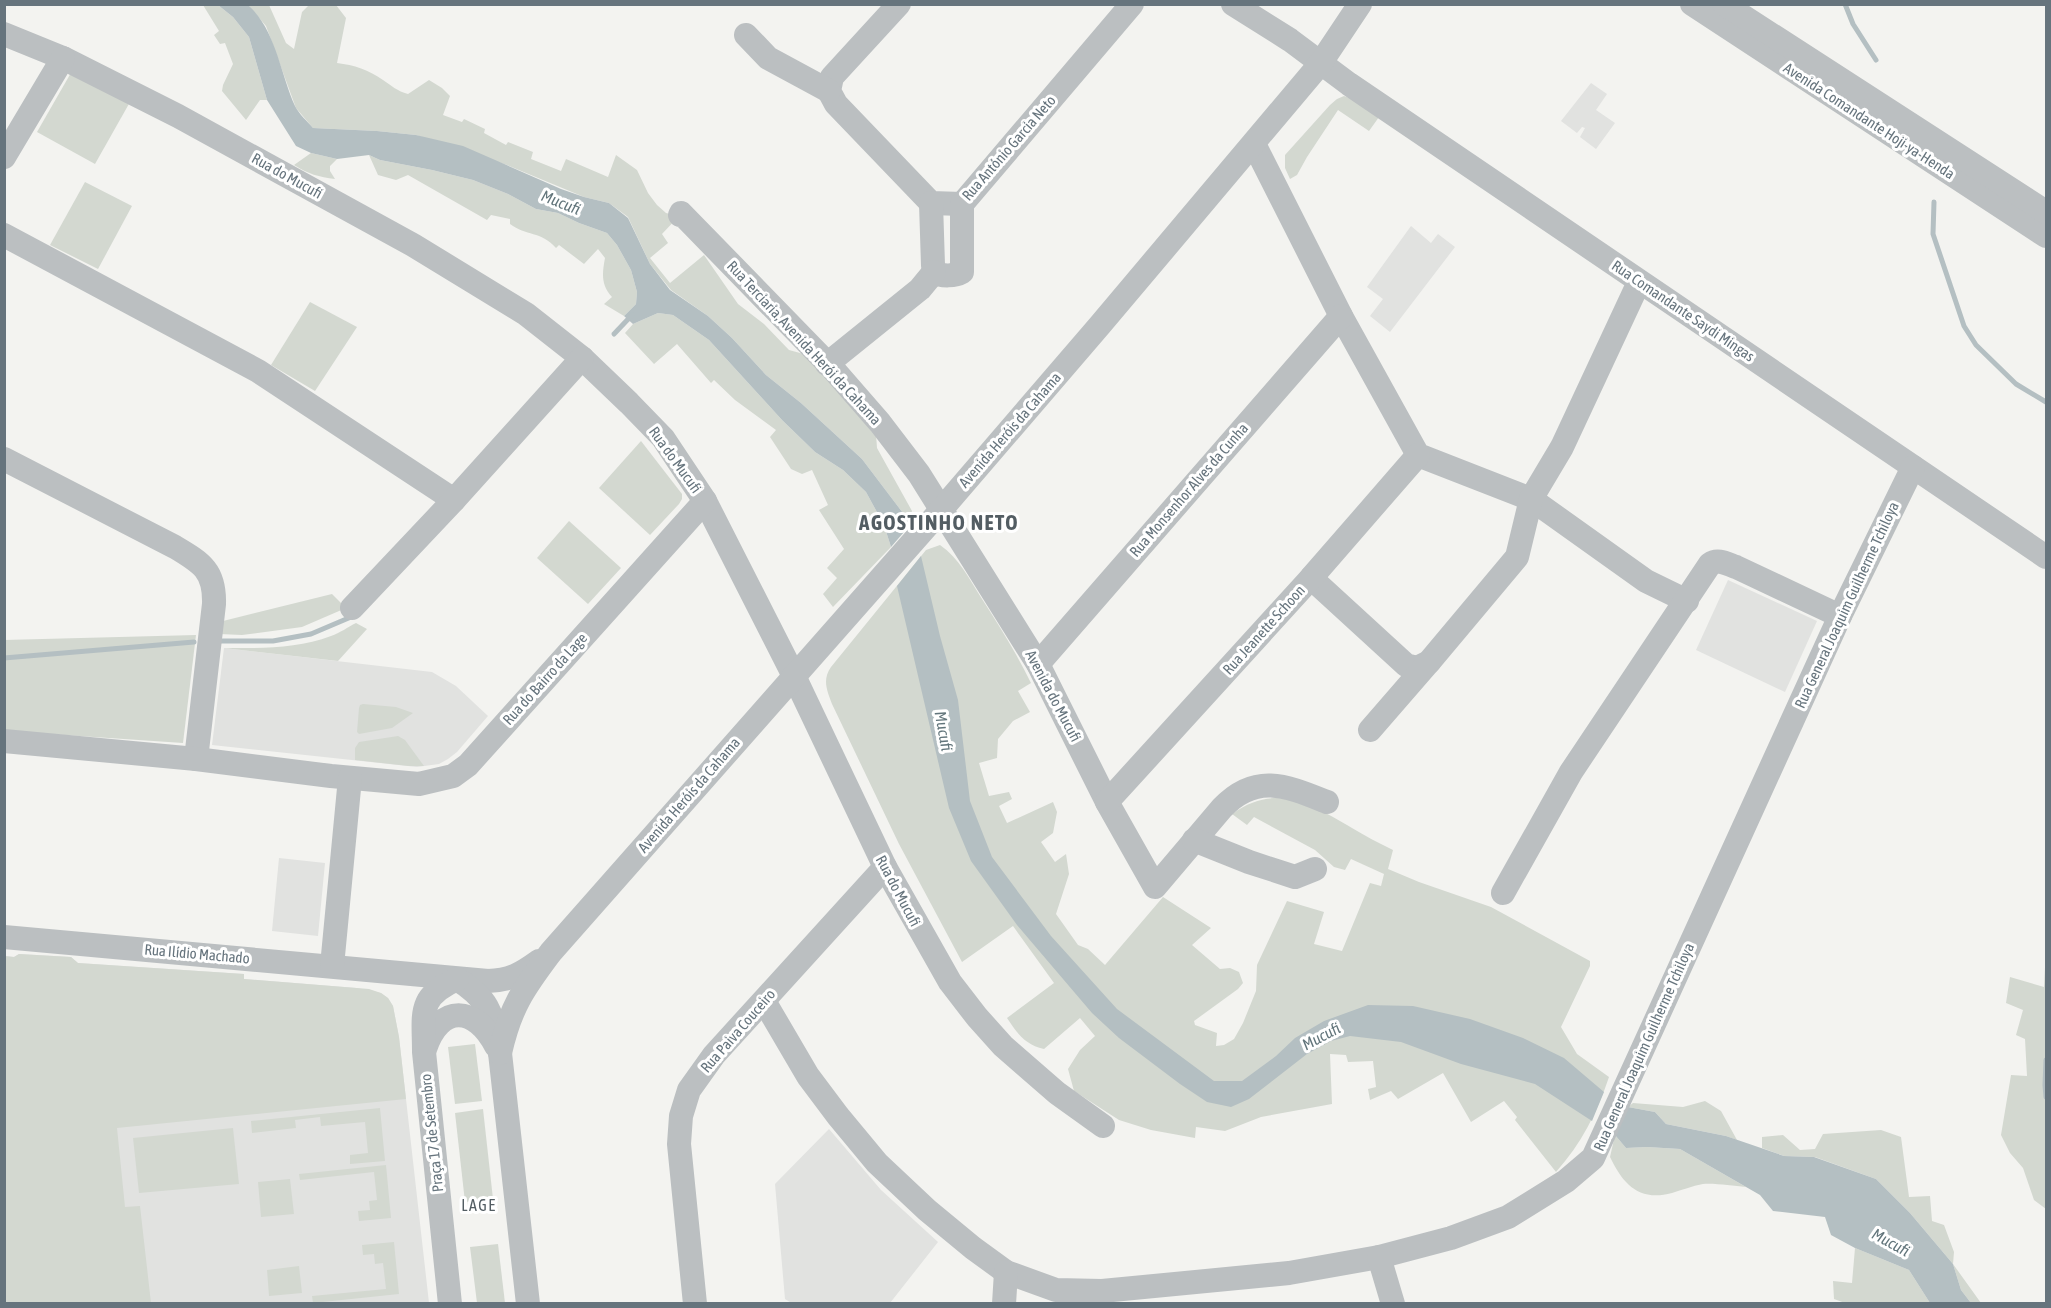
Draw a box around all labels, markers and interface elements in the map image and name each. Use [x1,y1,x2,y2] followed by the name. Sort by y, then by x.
[1781,59,1958,182] street label: Avenida Comandante Hoji-ya-Henda
[958,92,1059,204] street label: Rua António Garcia Neto
[249,149,325,202] street label: Rua do Mucufi
[539,186,583,218] water label: Mucufi
[724,257,885,428] street label: Rua Terciaria, Avenida Herói da Cahama
[1609,257,1758,365] street label: Rua Comandante Saydi Mingas
[955,369,1064,491] street label: Avenida Heróis da Cahama
[1126,419,1251,560] street label: Rua Monsenhor Alves da Cunha
[646,423,705,496] street label: Rua do Mucufi
[1791,499,1902,711] street label: Rua General Joaquim Guilherme Tchiloya
[858,510,1019,534] district label: AGOSTINHO NETO
[1219,582,1308,678] street label: Rua Jeanette Schoon
[499,629,590,728] street label: Rua do Bairro da Lage
[1022,647,1085,744] street label: Avenida do Mucufi
[932,710,956,752] water label: Mucufi
[634,734,743,856] street label: Avenida Heróis da Cahama
[873,852,924,929] street label: Rua do Mucufi
[144,940,250,967] street label: Rua Ilídio Machado
[1590,940,1697,1153] street label: Rua General Joaquim Guilherme Tchiloya
[697,986,778,1076] street label: Rua Paiva Couceiro
[1299,1019,1343,1053] water label: Mucufi
[417,1073,446,1193] street label: Praça 17 de Setembro
[461,1196,497,1214] district label: LAGE
[1869,1224,1913,1260] water label: Mucufi

